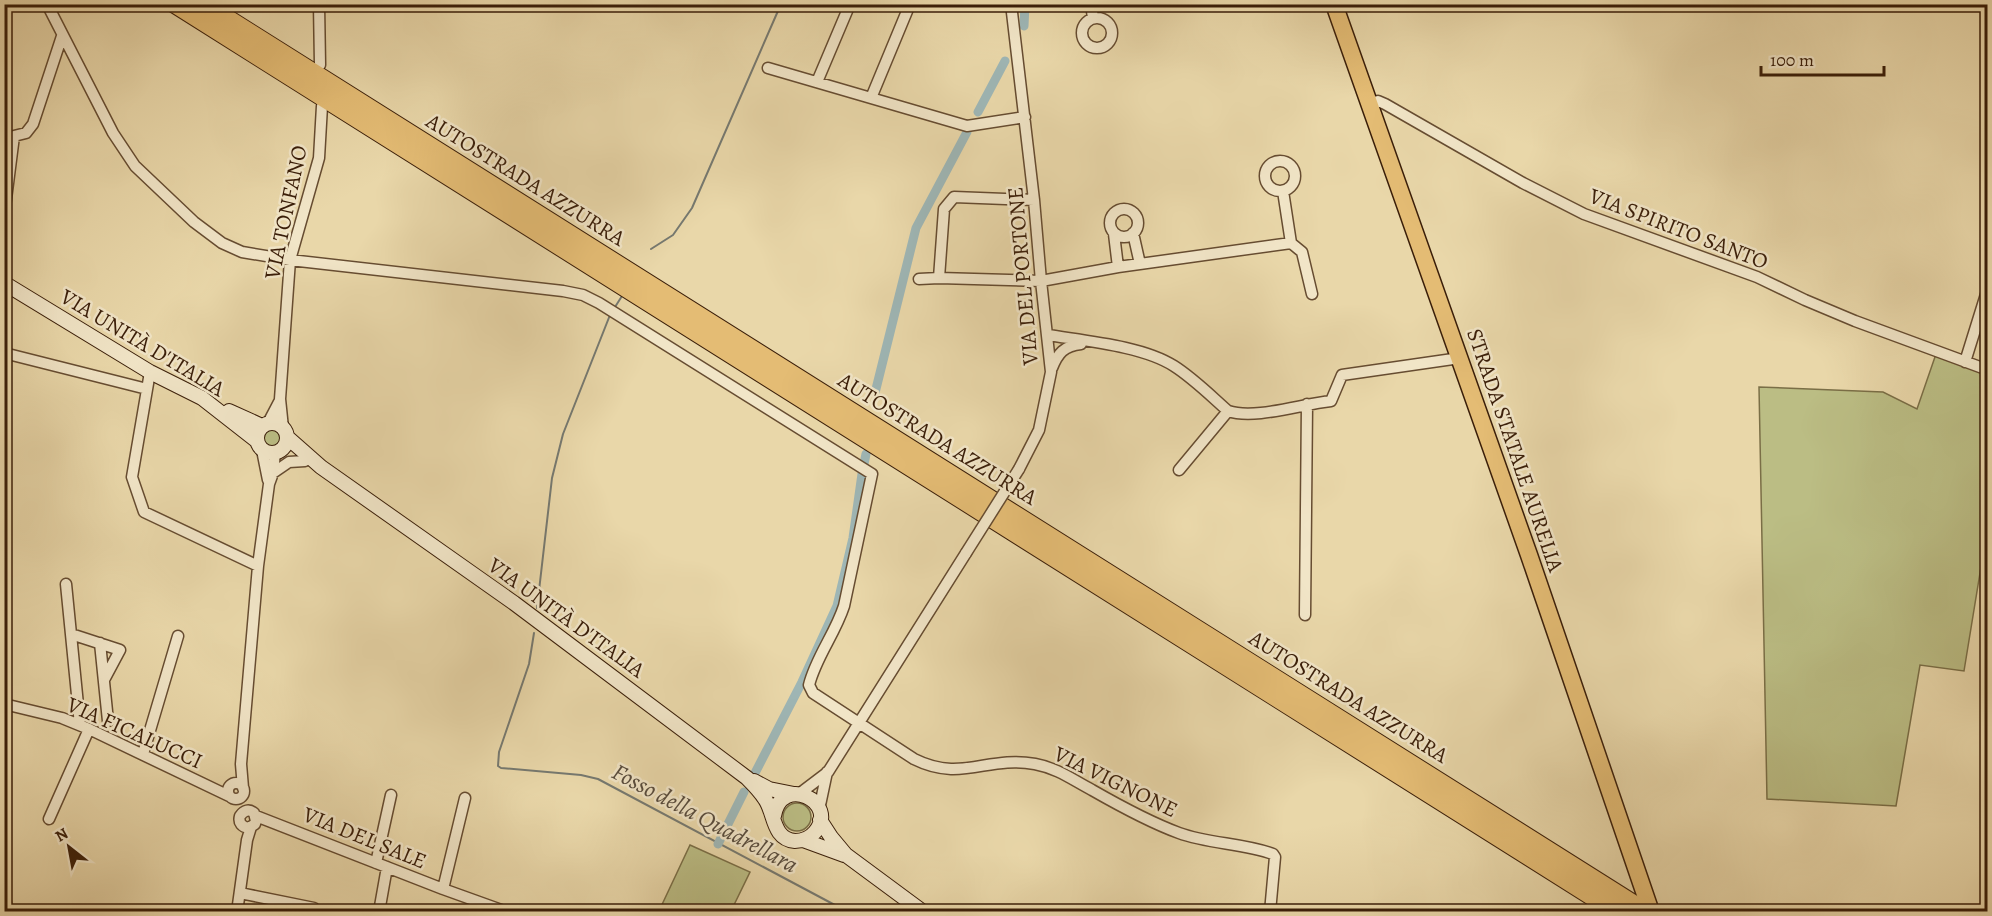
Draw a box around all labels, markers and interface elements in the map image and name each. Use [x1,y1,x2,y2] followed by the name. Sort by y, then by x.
[1761,39,1884,77] scale bar
[1770,48,1814,72] text: 100 m
[419,106,632,254] street label: AUTOSTRADA AZZURRA
[257,143,315,283] street label: VIA TONFANO
[1584,181,1772,277] street label: VIA SPIRITO SANTO
[1000,185,1046,367] street label: VIA DEL PORTONE
[54,281,231,404] street label: VIA UNITÀ D'ITALIA
[1459,325,1571,577] street label: STRADA STATALE AURELIA
[831,365,1044,513] street label: AUTOSTRADA AZZURRA
[481,550,652,686] street label: VIA UNITÀ D'ITALIA
[1242,623,1455,771] street label: AUTOSTRADA AZZURRA
[61,689,207,776] street label: VIA FICALUCCI
[1048,739,1182,825] street label: VIA VIGNONE
[606,755,804,881] water label: Fosso della Quadrellara
[298,799,431,876] street label: VIA DEL SALE
[39,817,99,877] north arrow
[51,822,73,847] text: N

